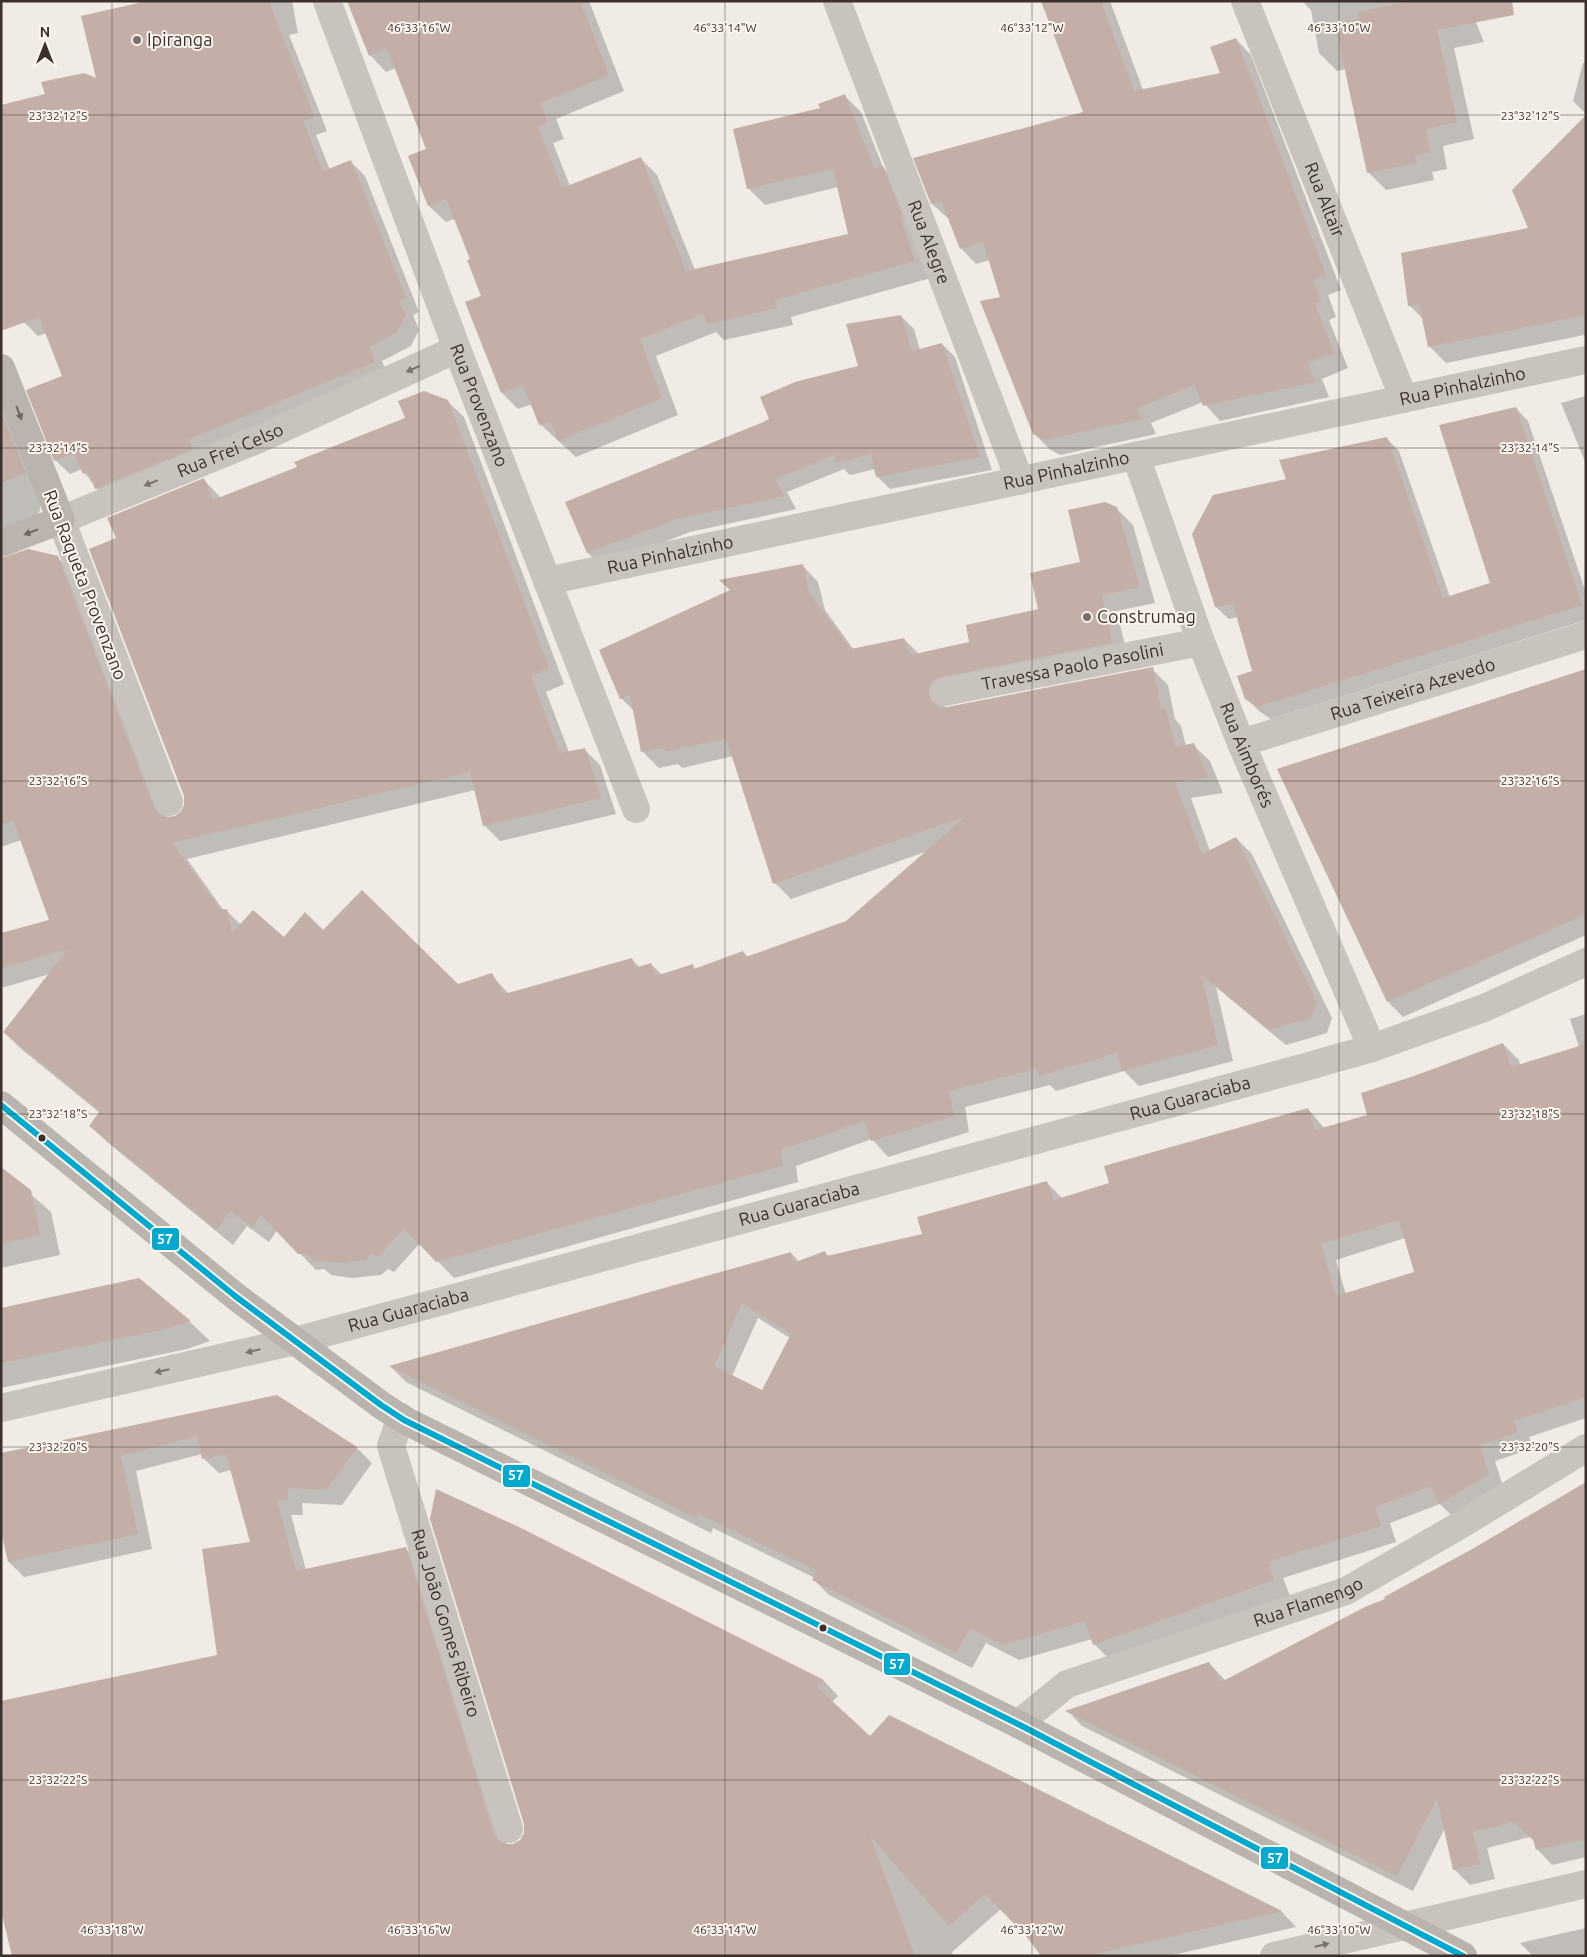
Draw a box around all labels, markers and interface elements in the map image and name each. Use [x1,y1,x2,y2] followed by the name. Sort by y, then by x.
[20,20,70,70] north arrow
[387,21,451,34] text: 46°33'16"W
[693,21,757,34] text: 46°33'14"W
[1000,21,1064,34] text: 46°33'12"W
[1307,21,1371,34] text: 46°33'10"W
[40,24,50,40] text: N
[147,29,212,49] place label: Ipiranga
[131,34,143,46] marker: Ipiranga
[29,109,87,122] text: 23°32'12"S
[1501,109,1559,122] text: 23°32'12"S
[1301,159,1349,240] street label: Rua Altair
[905,197,955,287] street label: Rua Alegre
[447,341,513,469] street label: Rua Provenzano
[1397,362,1527,408] street label: Rua Pinhalzinho
[405,365,420,374] one-way arrow
[15,406,23,421] one-way arrow
[174,418,286,480] street label: Rua Frei Celso
[29,441,87,454] text: 23°32'14"S
[1501,441,1559,454] text: 23°32'14"S
[1001,446,1131,493] street label: Rua Pinhalzinho
[143,479,158,487] one-way arrow
[40,487,131,682] street label: Rua Raqueta Provenzano
[23,528,38,536] one-way arrow
[605,531,735,577] street label: Rua Pinhalzinho
[1097,606,1196,626] place label: Construmag
[1081,611,1093,623] marker: Construmag
[980,639,1165,693] street label: Travessa Paolo Pasolini
[1328,653,1497,723] street label: Rua Teixeira Azevedo
[1217,699,1279,810] street label: Rua Aimborés
[29,774,87,787] text: 23°32'16"S
[1501,774,1559,787] text: 23°32'16"S
[1127,1071,1252,1123] street label: Rua Guaraciaba
[29,1107,87,1120] text: 23°32'18"S
[1501,1107,1559,1120] text: 23°32'18"S
[37,1133,47,1143] unlabelled marker
[736,1177,862,1229] street label: Rua Guaraciaba
[151,1227,180,1251] line badge: 57
[157,1231,173,1247] text: 57
[346,1283,471,1335] street label: Rua Guaraciaba
[245,1347,260,1355] one-way arrow
[155,1367,170,1375] one-way arrow
[29,1440,87,1453] text: 23°32'20"S
[1501,1440,1559,1453] text: 23°32'20"S
[502,1464,531,1488] line badge: 57
[508,1467,524,1483] text: 57
[408,1526,485,1719] street label: Rua João Gomes Ribeiro
[1251,1572,1366,1630] street label: Rua Flamengo
[818,1623,828,1633] unlabelled marker
[883,1652,911,1676] line badge: 57
[889,1656,905,1672] text: 57
[29,1773,87,1786] text: 23°32'22"S
[1501,1773,1559,1786] text: 23°32'22"S
[1260,1846,1289,1870] line badge: 57
[1267,1850,1283,1866] text: 57
[80,1923,144,1936] text: 46°33'18"W
[387,1923,451,1936] text: 46°33'16"W
[693,1923,757,1936] text: 46°33'14"W
[1000,1923,1064,1936] text: 46°33'12"W
[1307,1923,1371,1936] text: 46°33'10"W
[1314,1941,1330,1949] one-way arrow

